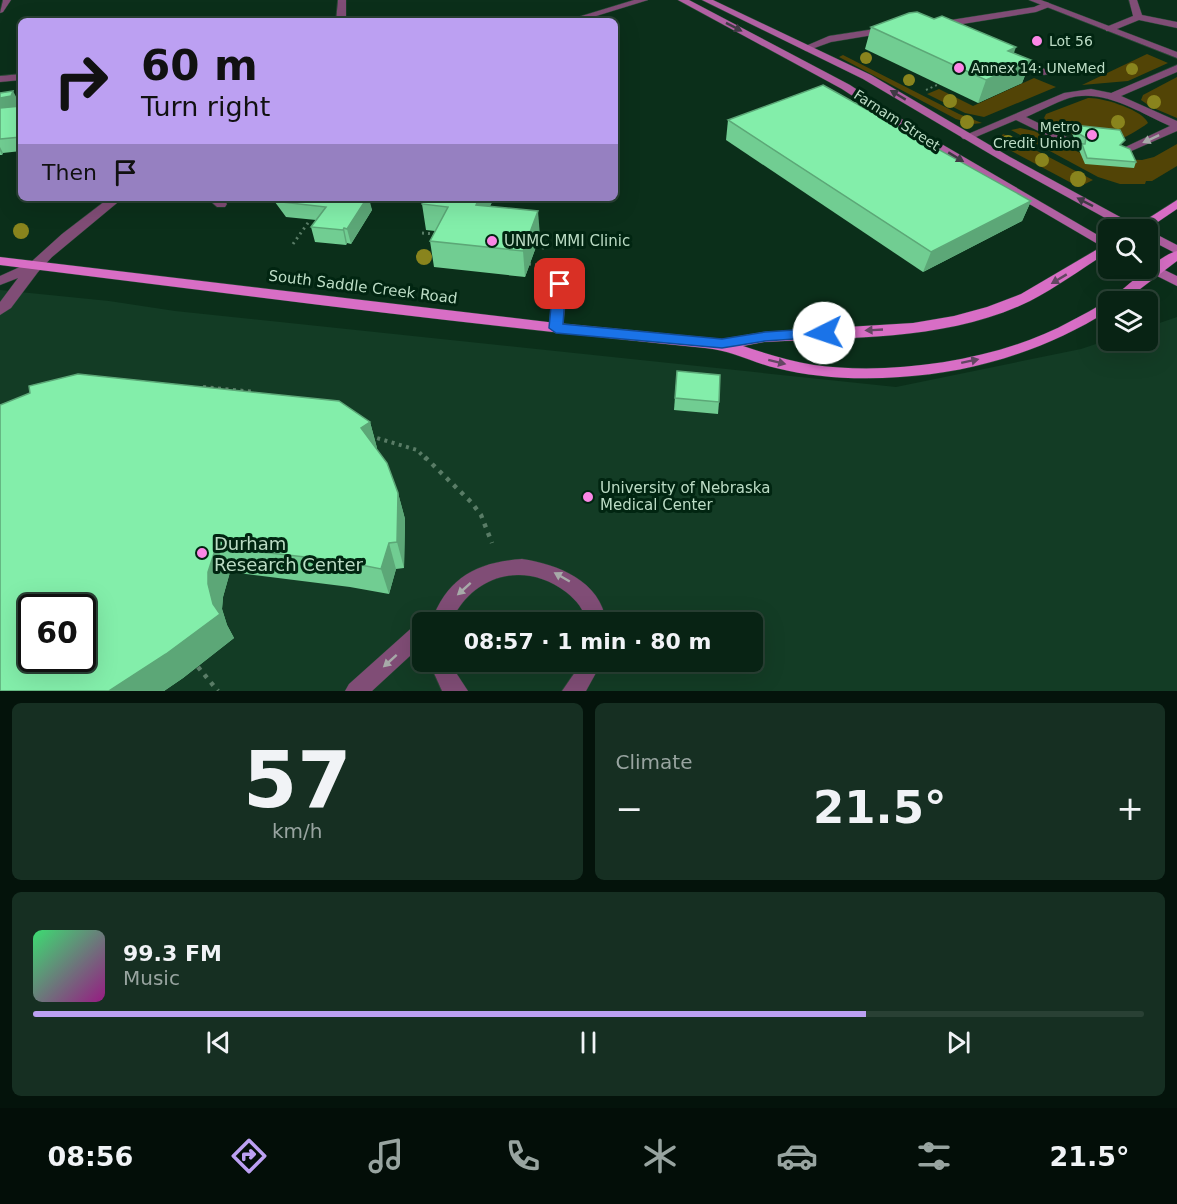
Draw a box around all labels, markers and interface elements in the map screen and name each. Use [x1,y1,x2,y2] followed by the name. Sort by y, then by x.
[725,22,742,32] one-way arrow
[1049,33,1093,49] place label: Lot 56
[1030,34,1044,48] marker: Lot 56
[141,41,258,90] text: 60 m
[42,42,120,120] icon: right
[971,60,1105,76] place label: Annex 14: UNeMed
[952,61,966,75] marker: Annex 14: UNeMed
[851,86,943,154] street label: Farnam Street
[890,89,906,100] one-way arrow
[141,91,270,122] text: Turn right
[993,119,1080,151] place label: Metro Credit Union
[1085,128,1099,142] marker: Metro Credit Union
[1142,134,1160,144] one-way arrow
[948,152,964,163] one-way arrow
[109,156,142,189] icon: arrive
[42,160,97,185] text: Then
[1077,197,1094,207] one-way arrow
[1098,219,1158,351] map controls
[1098,219,1158,279] button: search
[504,232,630,250] place label: UNMC MMI Clinic
[485,234,499,248] marker: UNMC MMI Clinic
[534,258,585,309] pin
[268,266,458,308] street label: South Saddle Creek Road
[543,267,576,300] icon: arrive
[1051,273,1067,284] one-way arrow
[1098,291,1158,351] button: layers
[792,301,856,365] position arrow
[864,325,883,334] one-way arrow
[961,356,980,365] one-way arrow
[768,358,786,367] one-way arrow
[600,479,770,514] place label: University of Nebraska Medical Center
[581,490,595,504] marker: University of Nebraska Medical Center
[214,533,363,575] place label: Durham Research Center
[195,546,209,560] marker: Durham Research Center
[554,572,570,583] one-way arrow
[456,582,472,595] one-way arrow
[18,594,96,672] speed limit sign: 60
[464,629,711,654] text: 08:57 · 1 min · 80 m
[383,654,398,667] one-way arrow
[243,735,352,825] text: 57
[616,750,692,774] text: Climate
[813,781,947,834] text: 21.5°
[616,789,643,828] text: −
[1116,789,1144,828] text: +
[272,819,322,843] text: km/h
[123,941,222,966] text: 99.3 FM
[123,966,180,990] text: Music
[202,1026,235,1059] icon: previous
[572,1026,605,1059] icon: pause
[942,1026,975,1059] icon: next
[228,1135,270,1177] icon: directions
[365,1135,407,1177] icon: music
[502,1135,544,1177] icon: phone
[639,1135,681,1177] icon: climate
[776,1135,818,1177] icon: car
[913,1135,955,1177] icon: filters
[47,1141,133,1172] text: 08:56
[1049,1141,1130,1172] text: 21.5°

